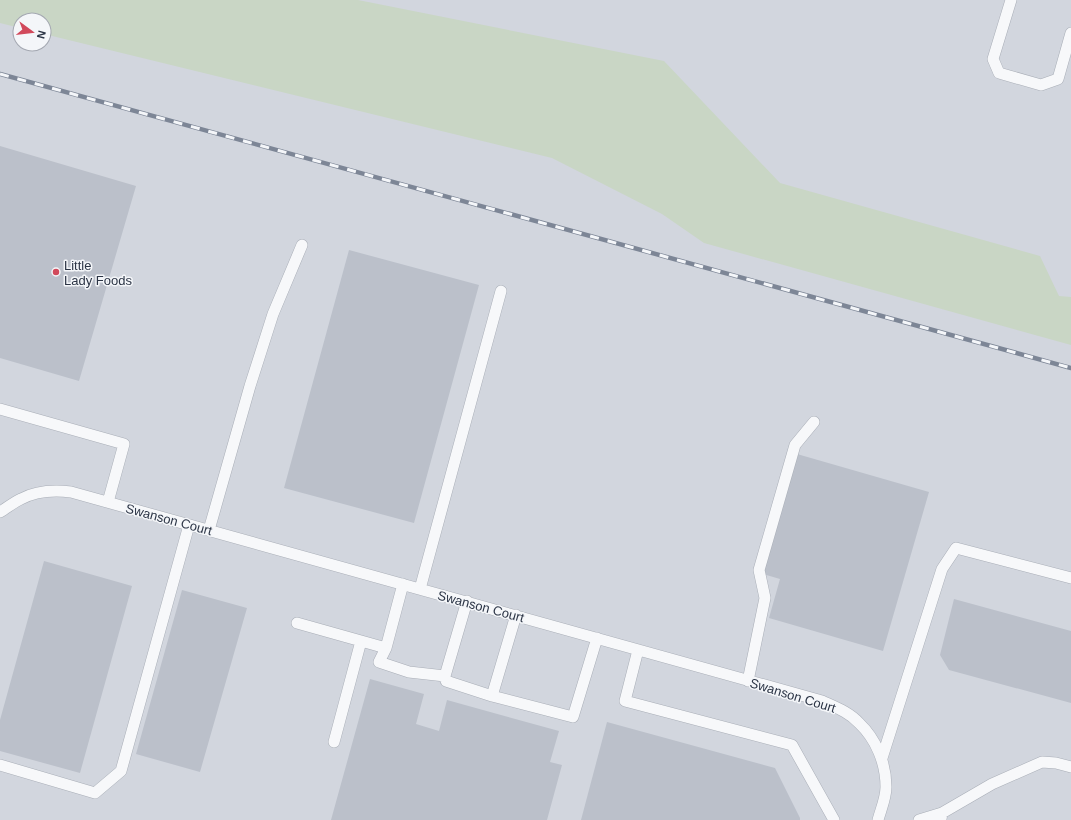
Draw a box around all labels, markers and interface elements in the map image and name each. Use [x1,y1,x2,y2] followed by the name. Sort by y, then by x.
[12,12,52,52] north arrow
[35,29,48,40] text: N
[64,258,132,288] place label: Little Lady Foods
[51,267,61,277] marker: Little Lady Foods
[124,501,214,538] street label: Swanson Court
[436,588,526,625] street label: Swanson Court
[748,675,838,716] street label: Swanson Court

